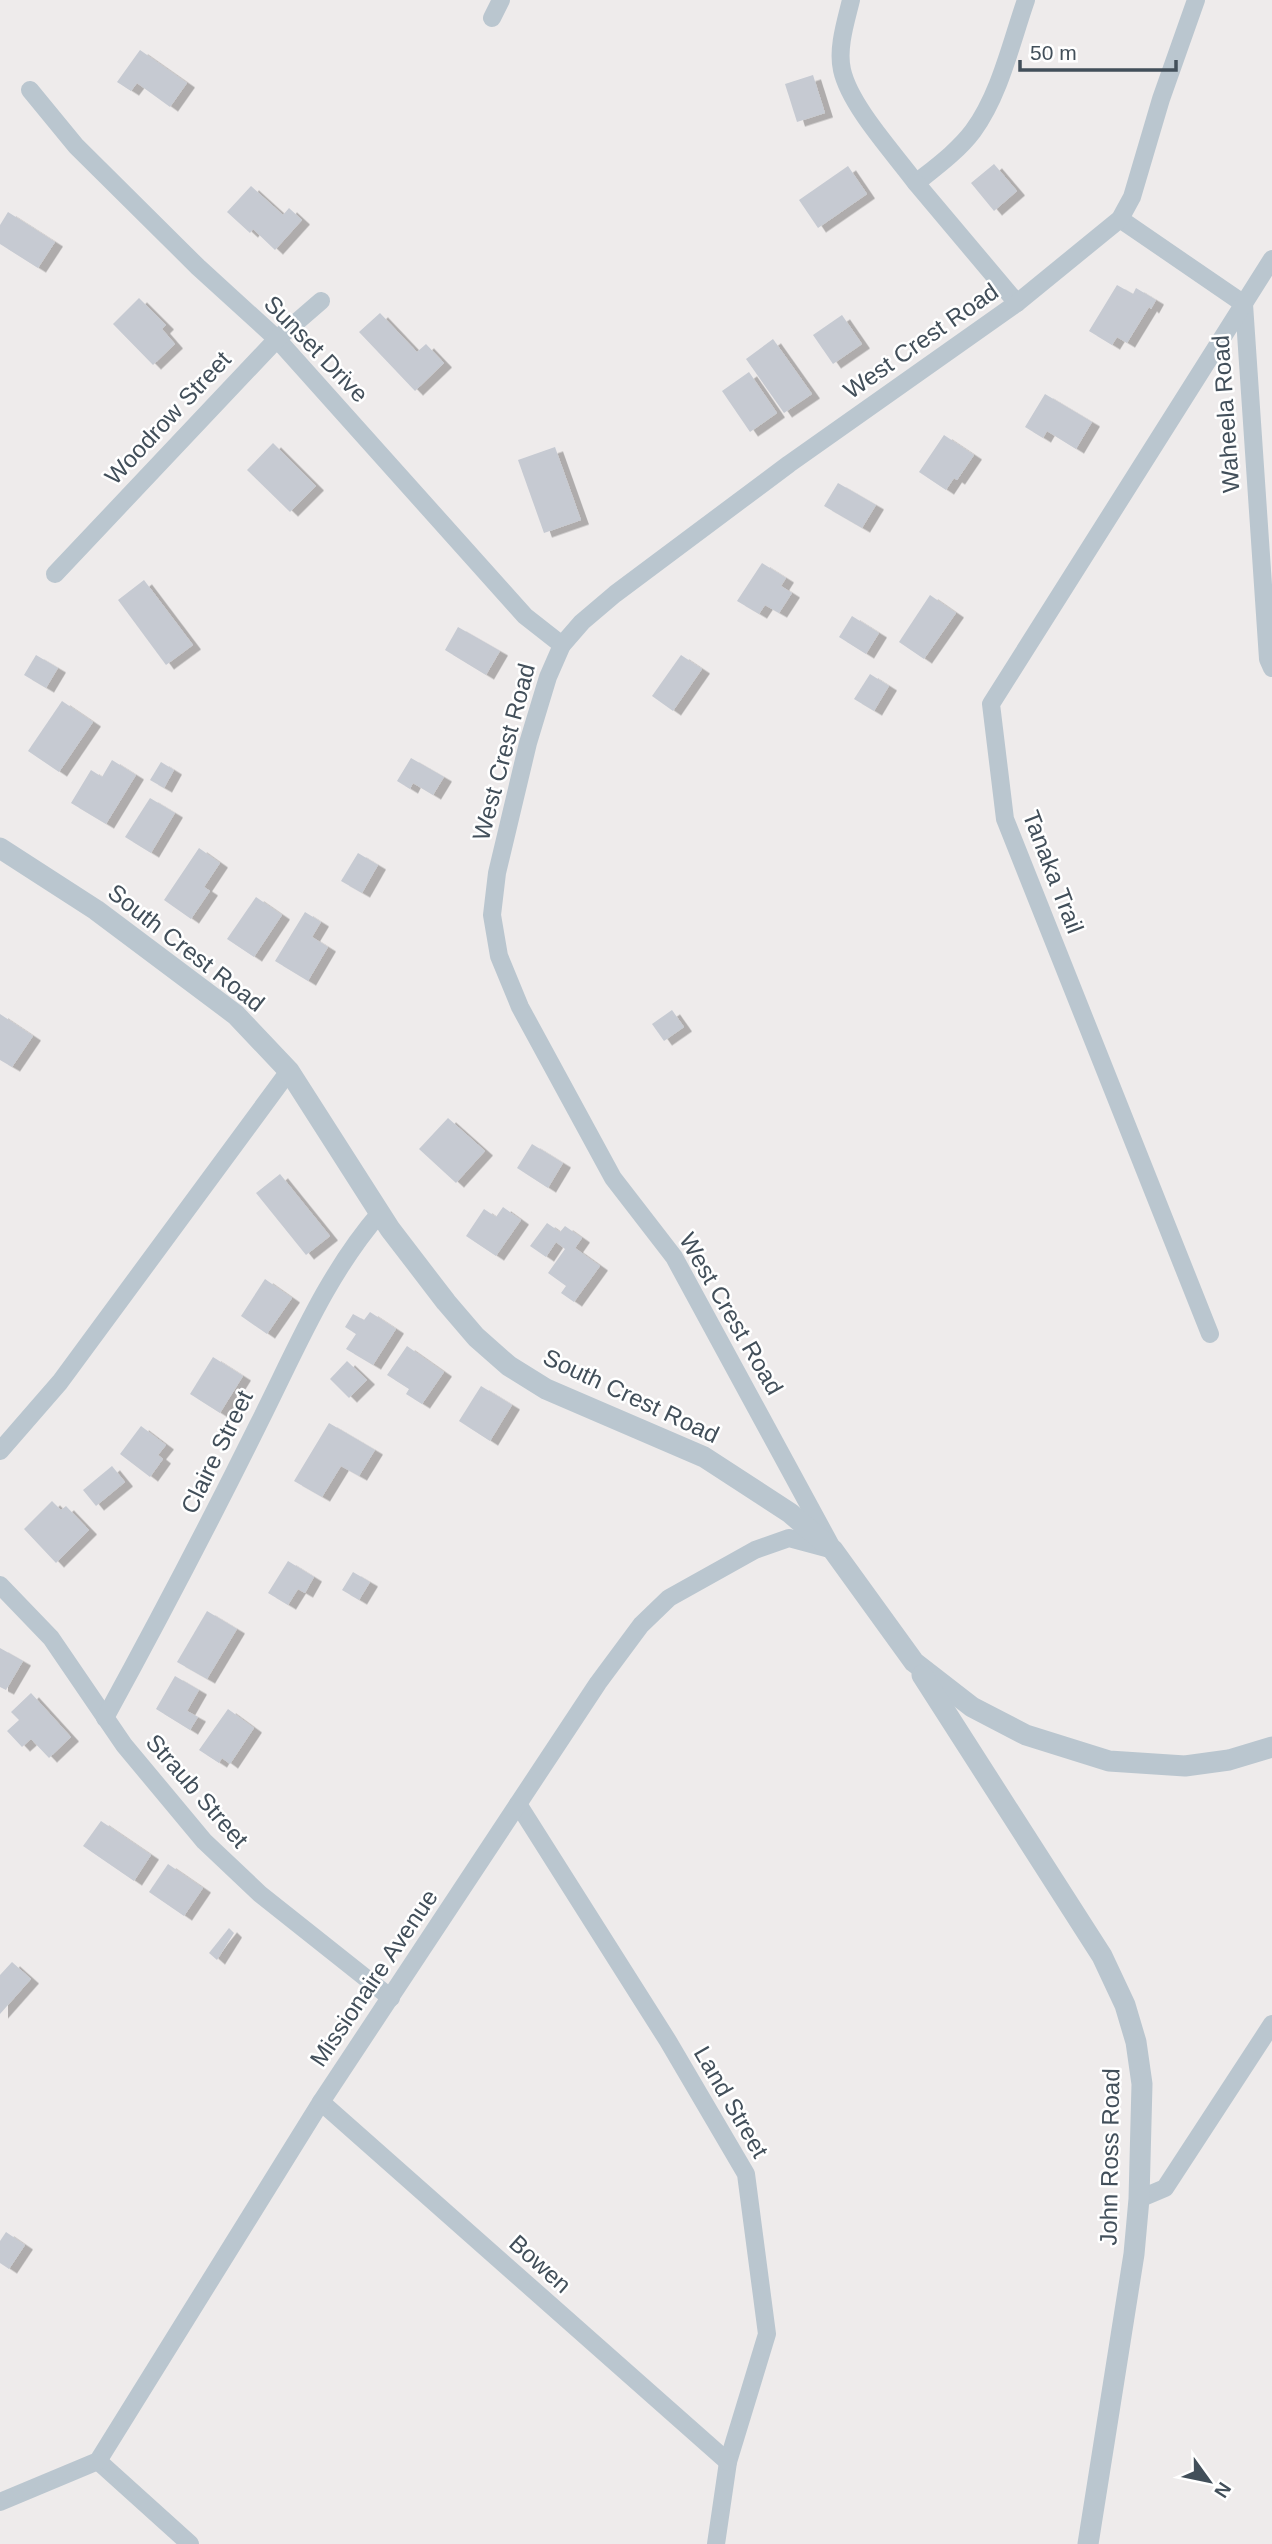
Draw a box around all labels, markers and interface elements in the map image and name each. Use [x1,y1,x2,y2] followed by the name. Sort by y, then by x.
[1020,28,1176,72] scale bar
[1030,41,1077,64] text: 50 m
[838,277,1003,404] street label: West Crest Road
[259,290,374,407] street label: Sunset Drive
[1207,334,1244,494] street label: Waheela Road
[99,345,236,490] street label: Woodrow Street
[467,660,540,843] street label: West Crest Road
[1018,807,1089,937] street label: Tanaka Trail
[103,878,270,1017] street label: South Crest Road
[674,1228,789,1399] street label: West Crest Road
[539,1343,723,1448] street label: South Crest Road
[175,1386,258,1518] street label: Claire Street
[141,1728,254,1853] street label: Straub Street
[304,1884,443,2071] street label: Missionaire Avenue
[689,2041,774,2163] street label: Land Street
[1094,2068,1125,2246] street label: John Ross Road
[504,2229,577,2298] street label: Bowen
[1174,2446,1244,2516] north arrow
[1210,2479,1235,2501] text: N

